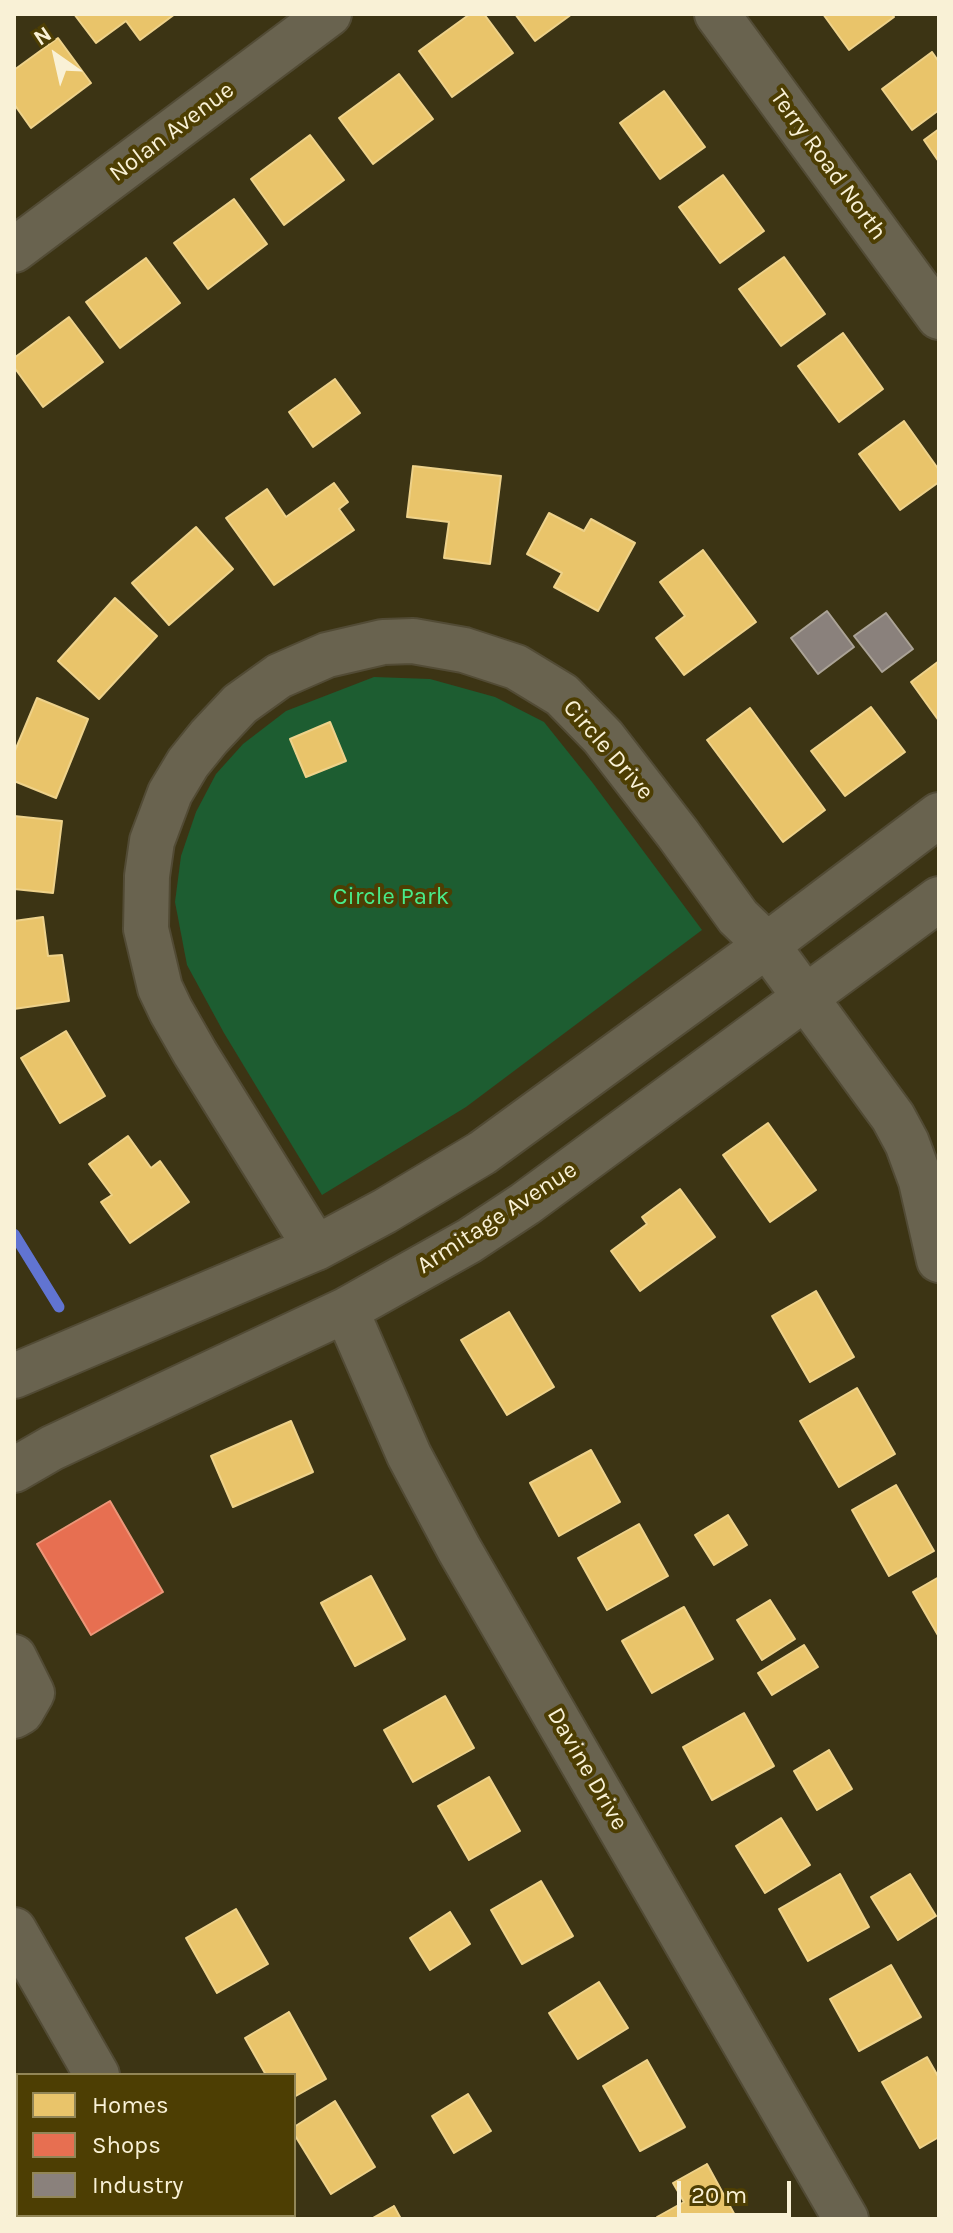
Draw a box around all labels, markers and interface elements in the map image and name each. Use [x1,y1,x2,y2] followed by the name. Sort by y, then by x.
[16,16,96,96] north arrow
[29,21,56,51] text: N
[104,76,240,188] street label: Nolan Avenue
[764,84,892,246] street label: Terry Road North
[557,694,659,806] street label: Circle Drive
[333,883,449,911] park label: Circle Park
[412,1156,582,1280] street label: Armitage Avenue
[540,1703,634,1835] street label: Davine Drive
[16,2073,296,2217] legend
[92,2091,169,2119] text: Homes
[92,2131,161,2159] text: Shops
[681,2165,795,2215] scale bar
[92,2171,183,2199] text: Industry
[691,2181,747,2209] text: 20 m

